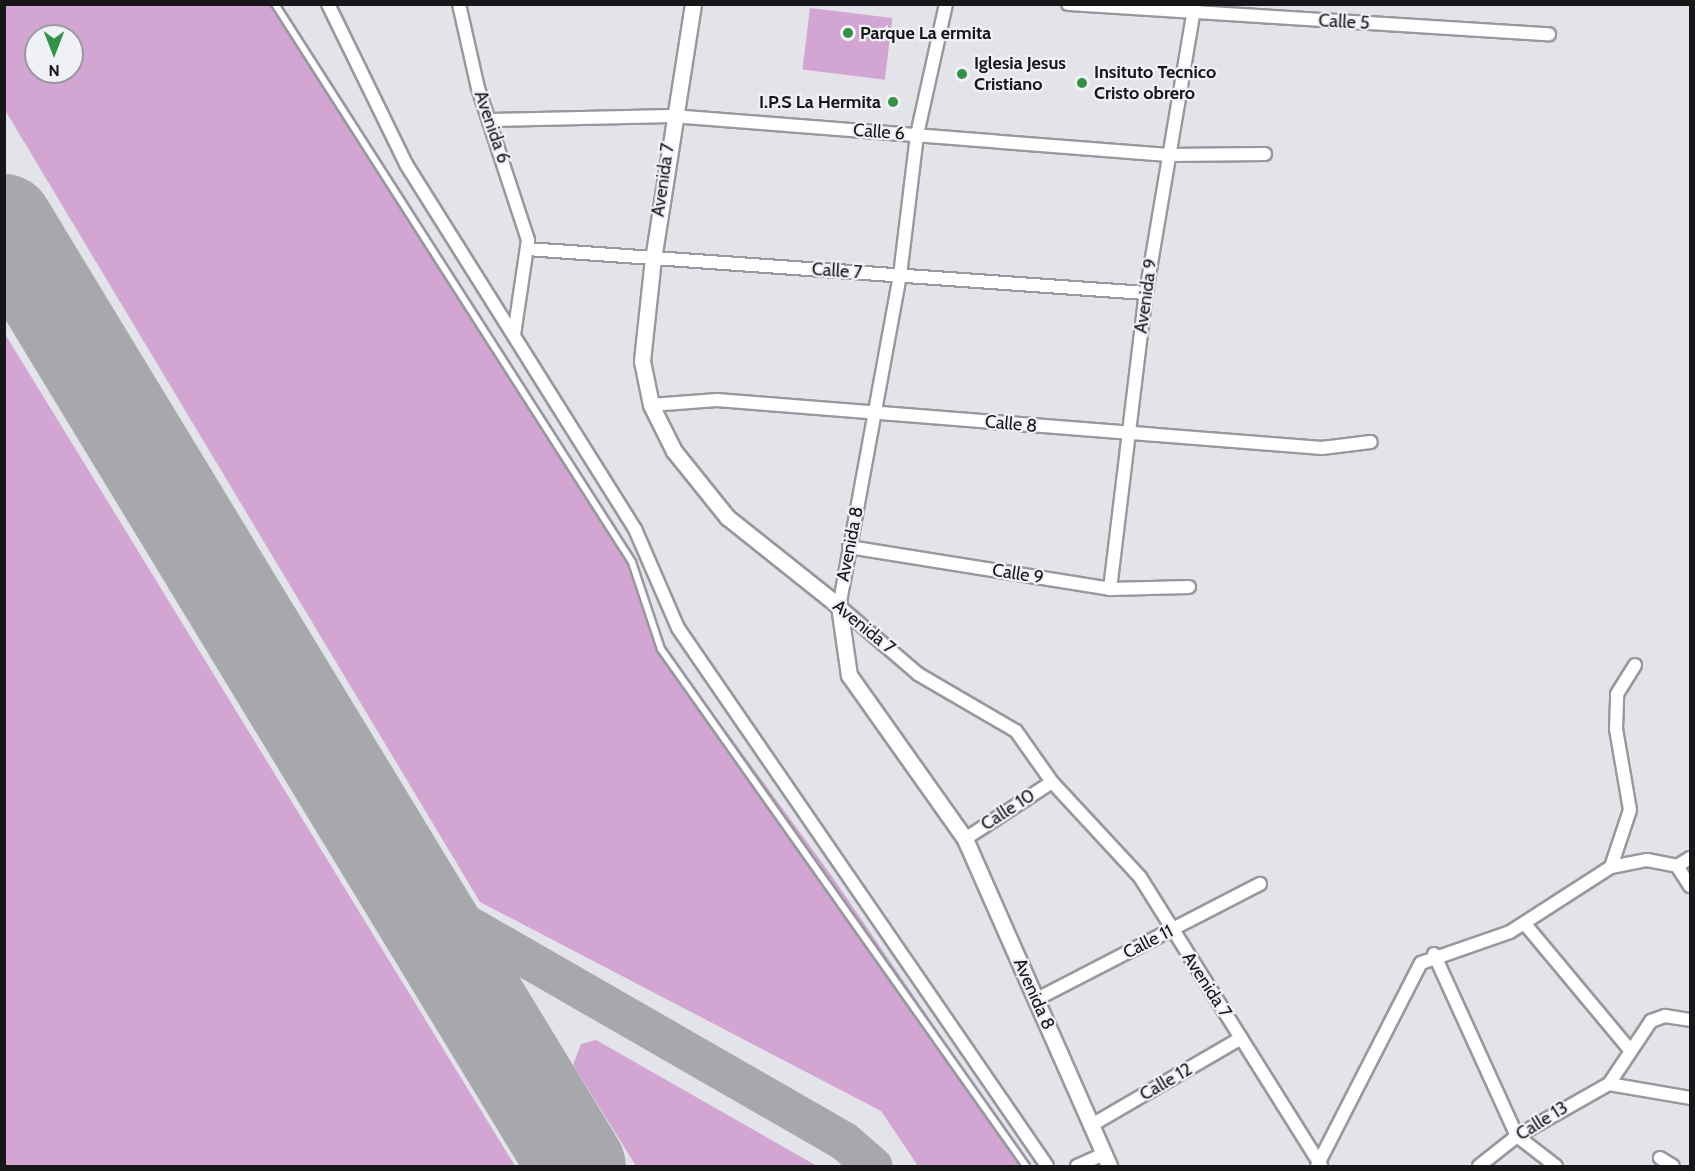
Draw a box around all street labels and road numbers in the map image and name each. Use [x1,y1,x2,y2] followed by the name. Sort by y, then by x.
[1318,10,1370,34] street label: Calle 5
[470,88,514,166] street label: Avenida 6
[852,119,906,145] street label: Calle 6
[647,142,679,218] street label: Avenida 7
[1130,257,1162,335] street label: Avenida 9
[811,258,863,284] street label: Calle 7
[984,411,1038,437] street label: Calle 8
[832,505,868,583] street label: Avenida 8
[991,559,1045,589] street label: Calle 9
[828,595,900,659] street label: Avenida 7
[977,785,1039,835] street label: Calle 10
[1119,920,1177,964] street label: Calle 11
[1178,948,1236,1022] street label: Avenida 7
[1009,955,1059,1033] street label: Avenida 8
[1136,1058,1196,1106] street label: Calle 12
[1512,1097,1572,1145] street label: Calle 13

